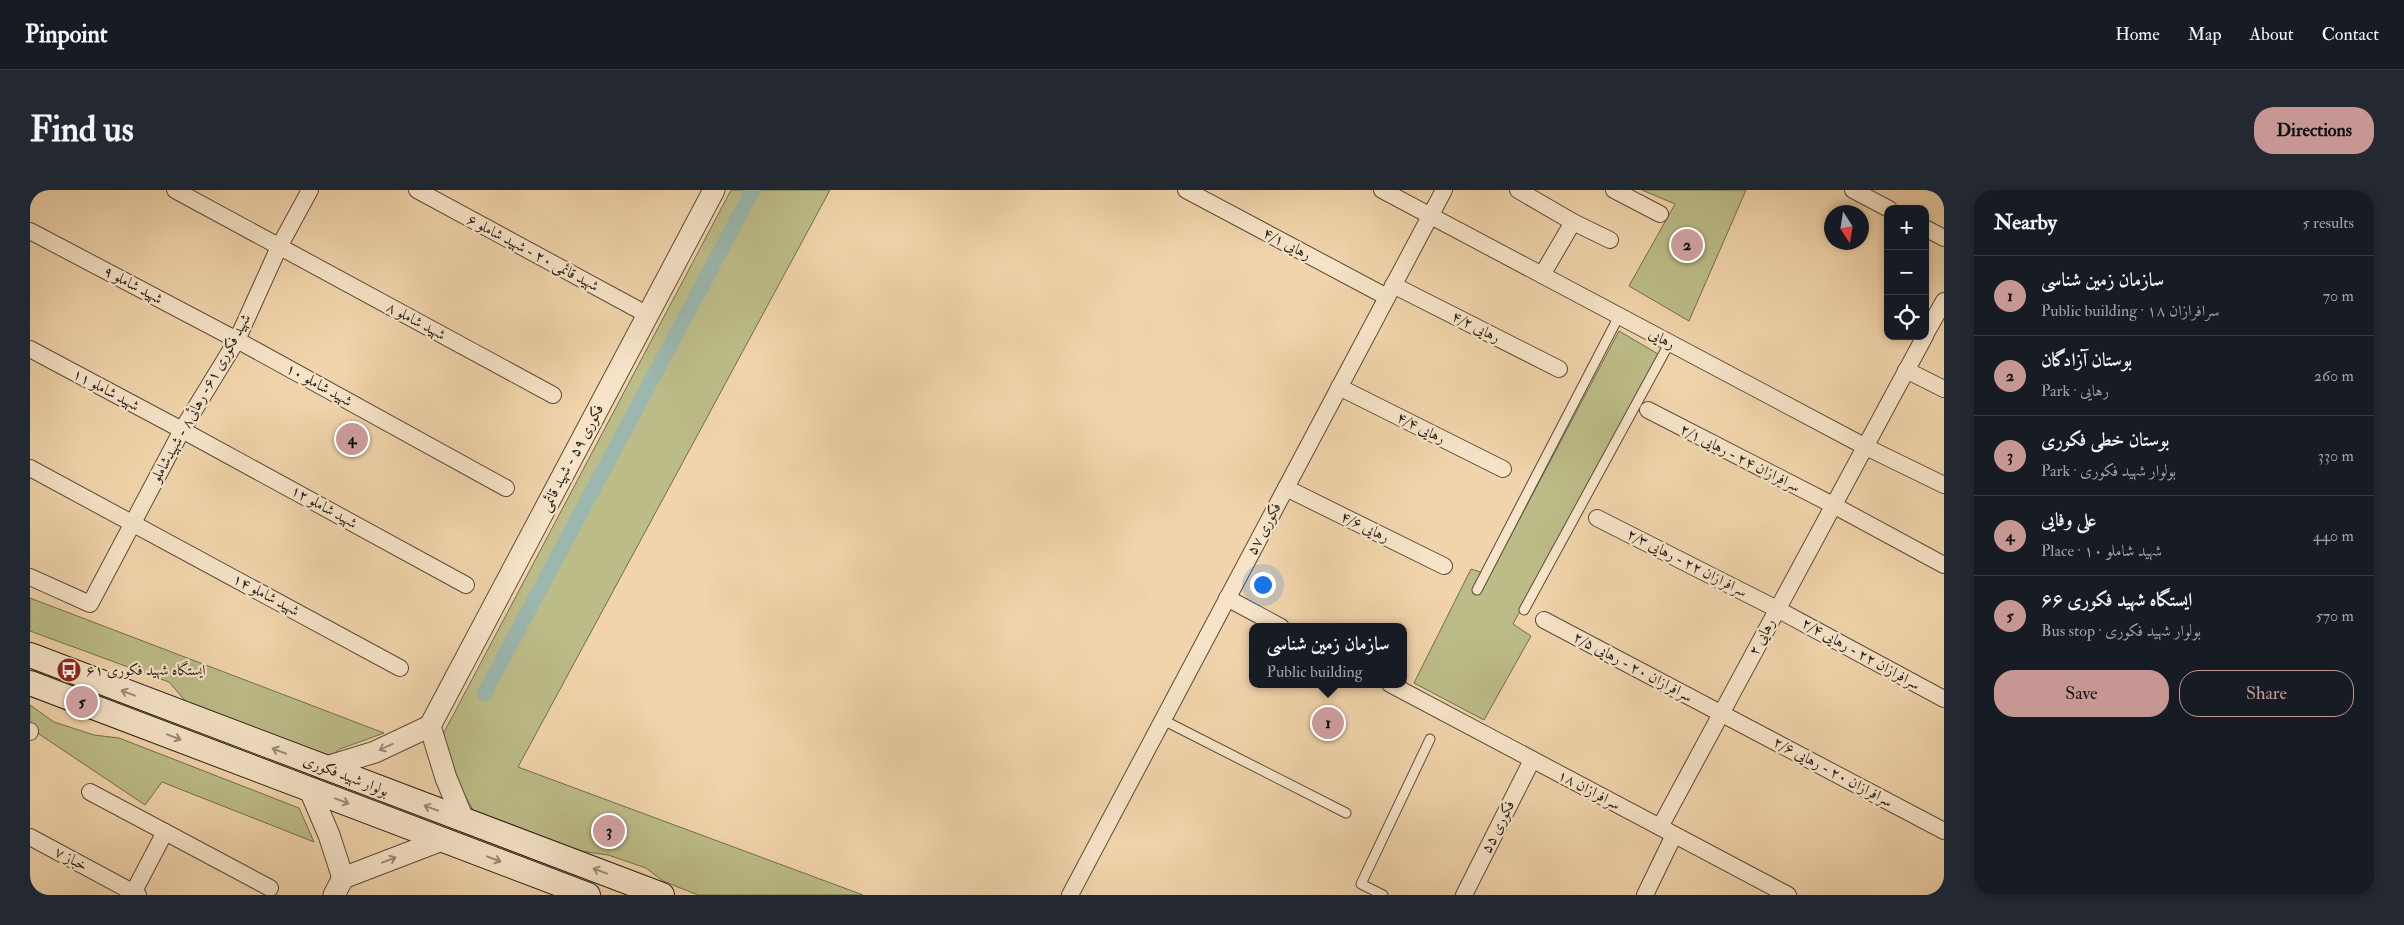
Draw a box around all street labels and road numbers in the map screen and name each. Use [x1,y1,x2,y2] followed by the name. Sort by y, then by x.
[463,210,602,297] street label: شهید قائمی ۲۰ - شهید شاملو ۶
[1260,223,1314,265] street label: رهایی ۴/۱
[100,262,166,308] street label: شهید شاملو ۹
[383,298,449,344] street label: شهید شاملو ۸
[1449,307,1503,347] street label: رهایی ۴/۲
[146,310,255,487] street label: شهید فکوری ۶۱- رهائی۸ - شهیدشاملو
[1646,324,1678,354] street label: رهایی
[282,359,356,411] street label: شهید شاملو ۱۰
[69,364,143,416] street label: شهید شاملو ۱۱
[536,401,609,515] street label: فکوری ۵۹ - شهید قائمی
[1394,408,1448,448] street label: رهایی ۴/۴
[1677,419,1803,497] street label: سرافرازان ۲۴ - رهایی ۲/۱
[287,481,361,533] street label: شهید شاملو ۱۲
[1242,500,1286,558] street label: فکوری ۵۷
[1338,507,1392,547] street label: رهایی ۴/۶
[1624,524,1750,602] street label: سرافرازان ۲۲ - رهایی ۲/۳
[229,569,303,621] street label: شهید شاملو ۱۴
[1798,614,1924,694] street label: سرافرازان ۲۲ - رهایی ۲/۴
[1744,615,1780,659] street label: رهایی ۲
[1570,627,1696,707] street label: سرافرازان ۲۰ - رهایی ۲/۵
[1770,732,1896,812] street label: سرافرازان ۲۰ - رهایی ۲/۶
[301,751,392,801] street label: بولوار شهید فکوری
[1554,766,1624,814] street label: سرافرازان ۱۸
[1477,797,1519,857] street label: فکوری ۵۵
[51,842,91,876] street label: خباز ۷

